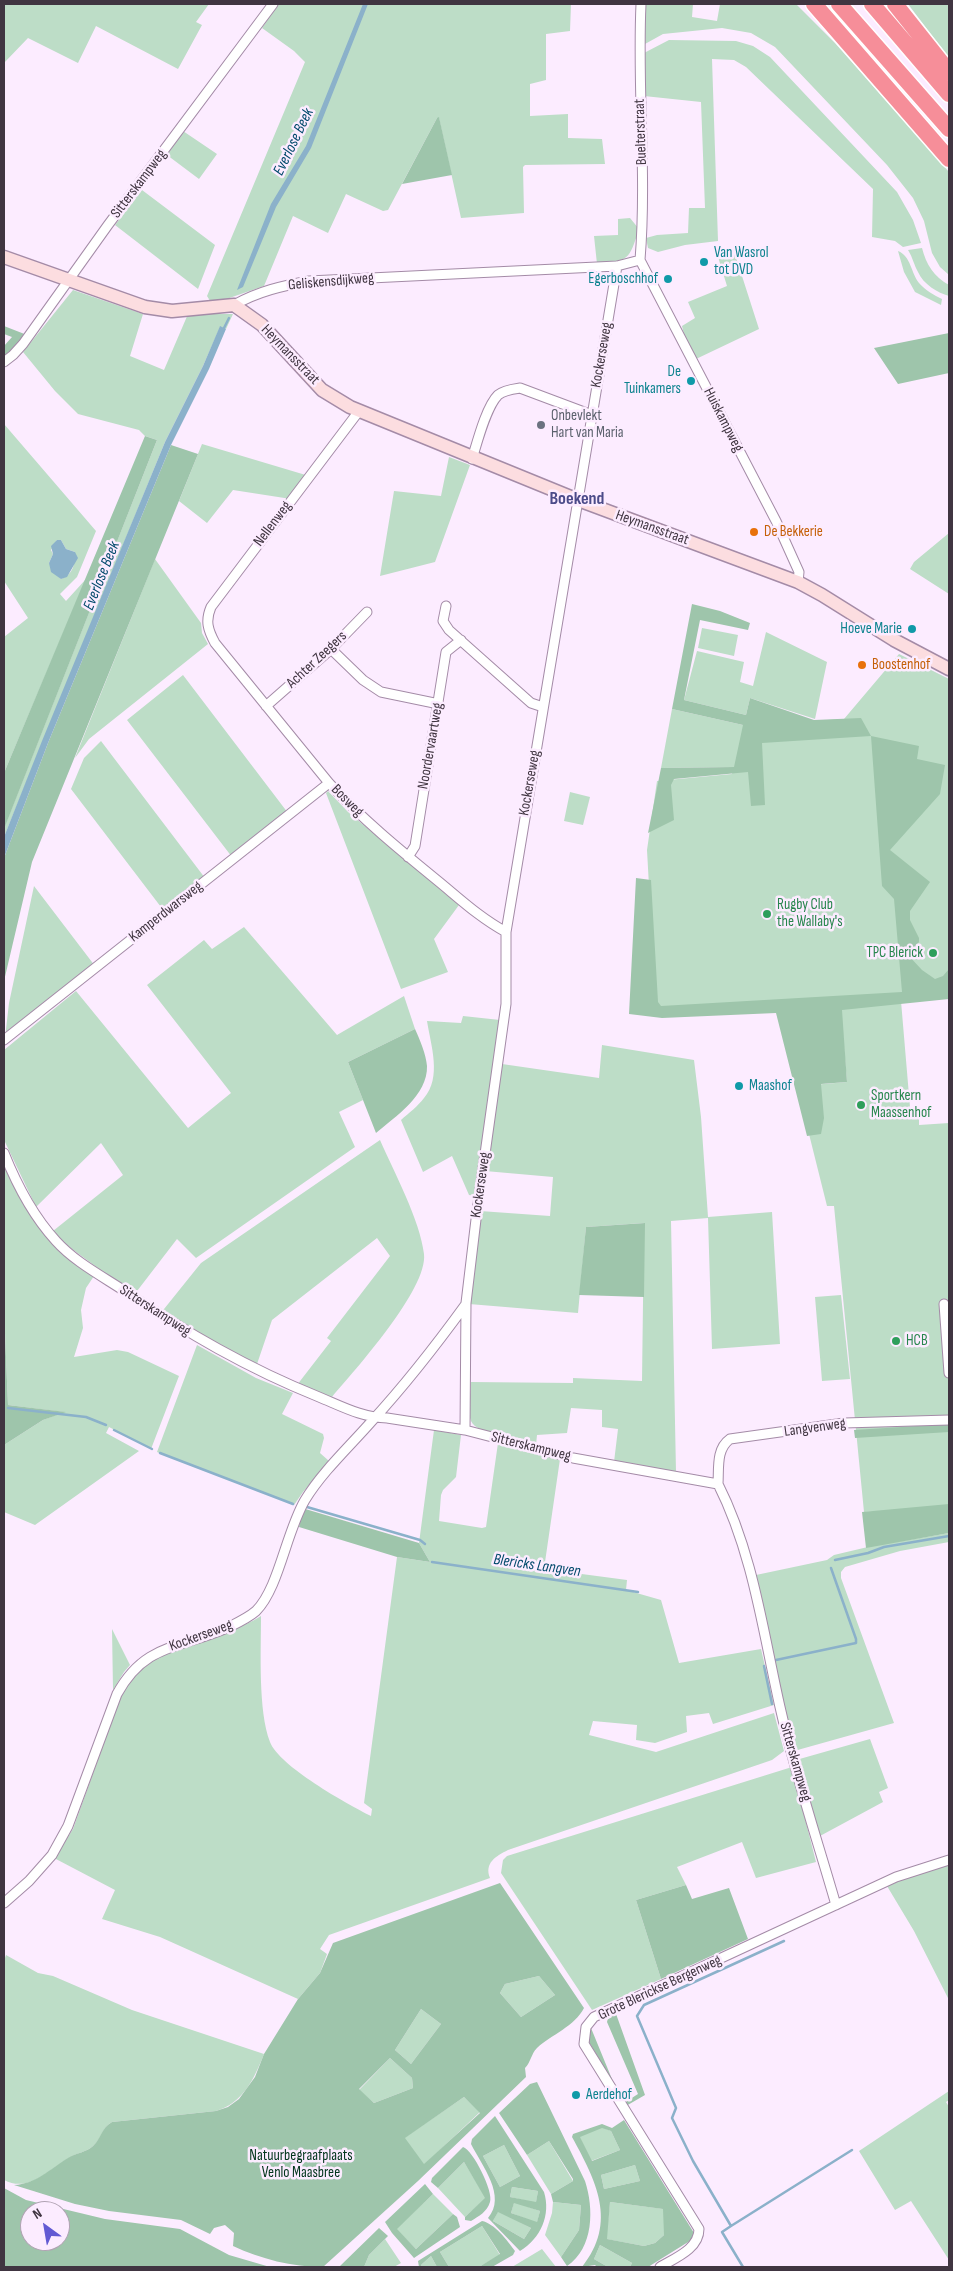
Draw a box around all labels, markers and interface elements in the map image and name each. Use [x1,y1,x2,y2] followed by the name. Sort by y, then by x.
[631,98,651,166] street label: Buelterstraat
[270,105,318,179] water label: Everlose Beek
[107,146,171,222] street label: Sitterskampweg
[714,244,768,279] place label: Van Wasrol tot DVD
[698,256,710,268] marker: Van Wasrol tot DVD
[287,269,375,295] street label: Geliskensdijkweg
[588,270,658,288] place label: Egerboschhof
[662,273,674,285] marker: Egerboschhof
[257,321,323,389] street label: Heymansstraat
[587,321,617,389] street label: Kockerseweg
[624,363,681,398] place label: De Tuinkamers
[685,375,697,387] marker: De Tuinkamers
[699,385,747,455] street label: Huiskampweg
[551,407,624,442] place label: Onbevlekt Hart van Maria
[535,419,547,431] marker: Onbevlekt Hart van Maria
[550,488,604,510] district label: Boekend
[250,498,296,550] street label: Nellenweg
[613,506,691,550] street label: Heymansstraat
[764,523,823,541] place label: De Bekkerie
[748,526,760,538] marker: De Bekkerie
[80,539,124,613] water label: Everlose Beek
[840,620,902,638] place label: Hoeve Marie
[906,623,918,635] marker: Hoeve Marie
[283,628,351,692] street label: Achter Zeegers
[872,656,930,674] place label: Boostenhof
[856,659,868,671] marker: Boostenhof
[415,701,447,791] street label: Noordervaartweg
[515,749,545,817] street label: Kockerseweg
[327,781,367,821] street label: Bosweg
[126,878,206,946] street label: Kamperdwarsweg
[777,896,843,931] place label: Rugby Club the Wallaby's
[761,908,773,920] marker: Rugby Club the Wallaby's
[867,944,923,962] place label: TPC Blerick
[927,947,939,959] marker: TPC Blerick
[749,1077,792,1095] place label: Maashof
[733,1080,745,1092] marker: Maashof
[871,1087,931,1122] place label: Sportkern Maassenhof
[855,1099,867,1111] marker: Sportkern Maassenhof
[467,1151,495,1219] street label: Kockerseweg
[116,1281,194,1341] street label: Sitterskampweg
[906,1332,928,1350] place label: HCB
[890,1335,902,1347] marker: HCB
[783,1415,847,1441] street label: Langvenweg
[489,1428,573,1466] street label: Sitterskampweg
[492,1550,582,1582] water label: Blericks Langven
[167,1616,235,1656] street label: Kockerseweg
[775,1720,815,1804] street label: Sitterskampweg
[596,1952,724,2024] street label: Grote Blerickse Bergenweg
[586,2086,632,2104] place label: Aerdehof
[570,2089,582,2101] marker: Aerdehof
[249,2147,353,2182] park label: Natuurbegraafplaats Venlo Maasbree
[20,2201,70,2251] north arrow
[30,2205,45,2223] text: N

